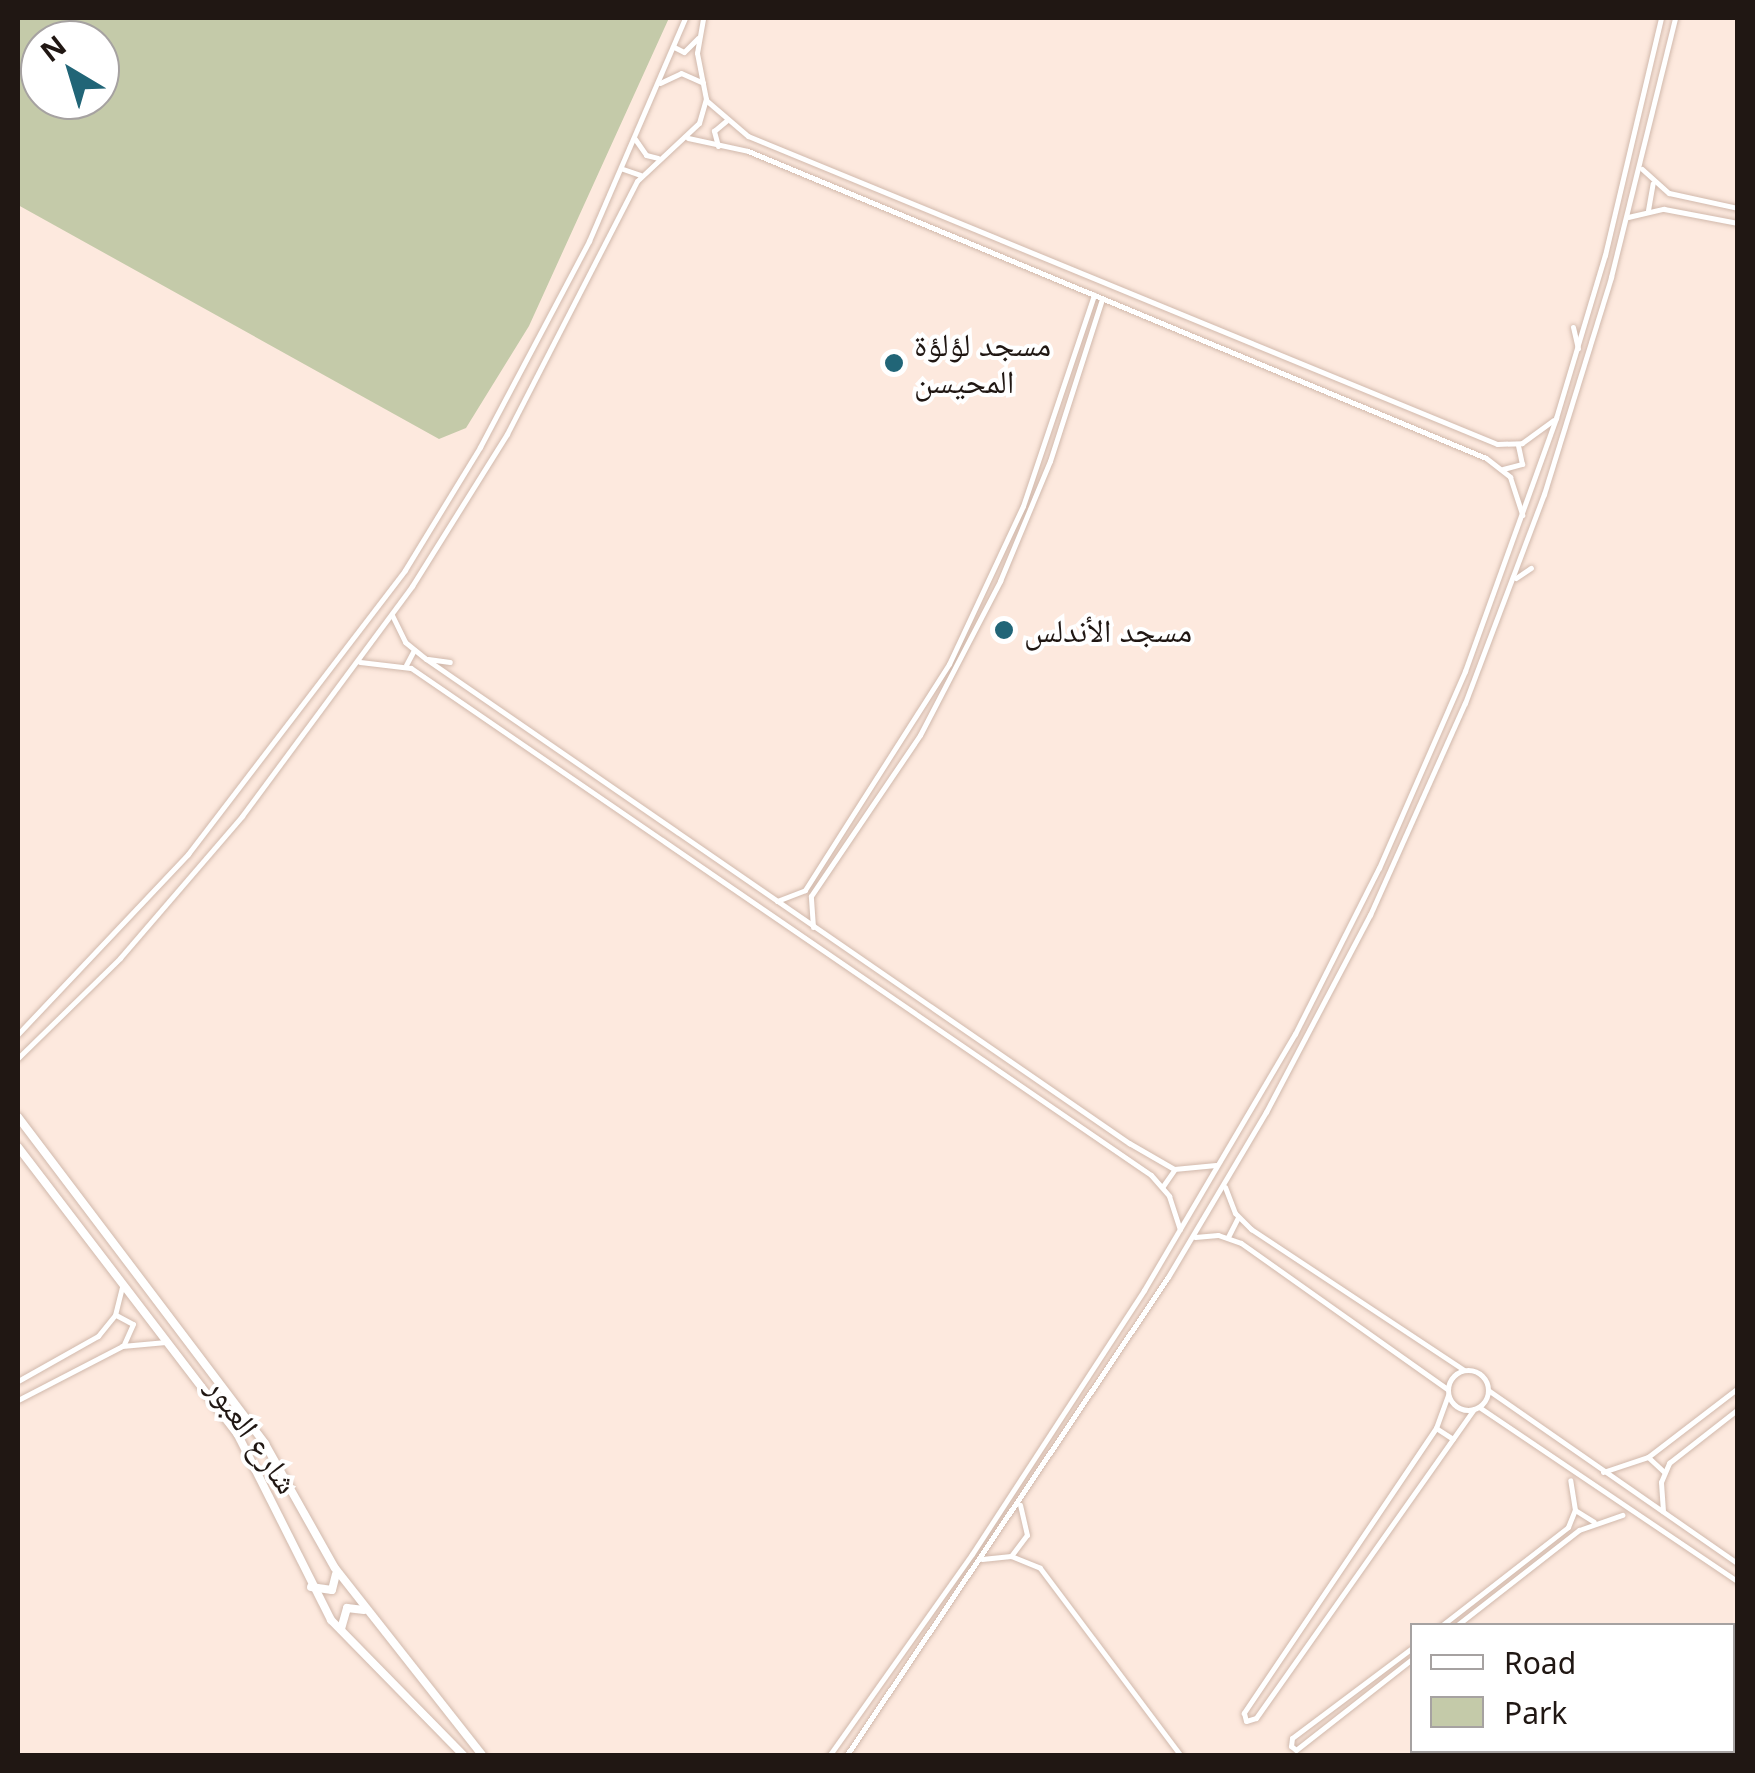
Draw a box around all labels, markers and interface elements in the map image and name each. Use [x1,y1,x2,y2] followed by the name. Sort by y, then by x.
[20,20,120,120] north arrow
[32,26,73,70] text: N
[914,326,1051,401] place label: مسجد لؤلؤة المحيسن
[883,352,905,374] marker: مسجد لؤلؤة المحيسن
[1024,611,1192,649] place label: مسجد الأندلس
[993,619,1015,641] marker: مسجد الأندلس
[199,1369,307,1501] street label: شارع العبور
[1410,1623,1735,1753] legend
[1504,1642,1576,1683] text: Road
[1504,1692,1567,1733] text: Park

